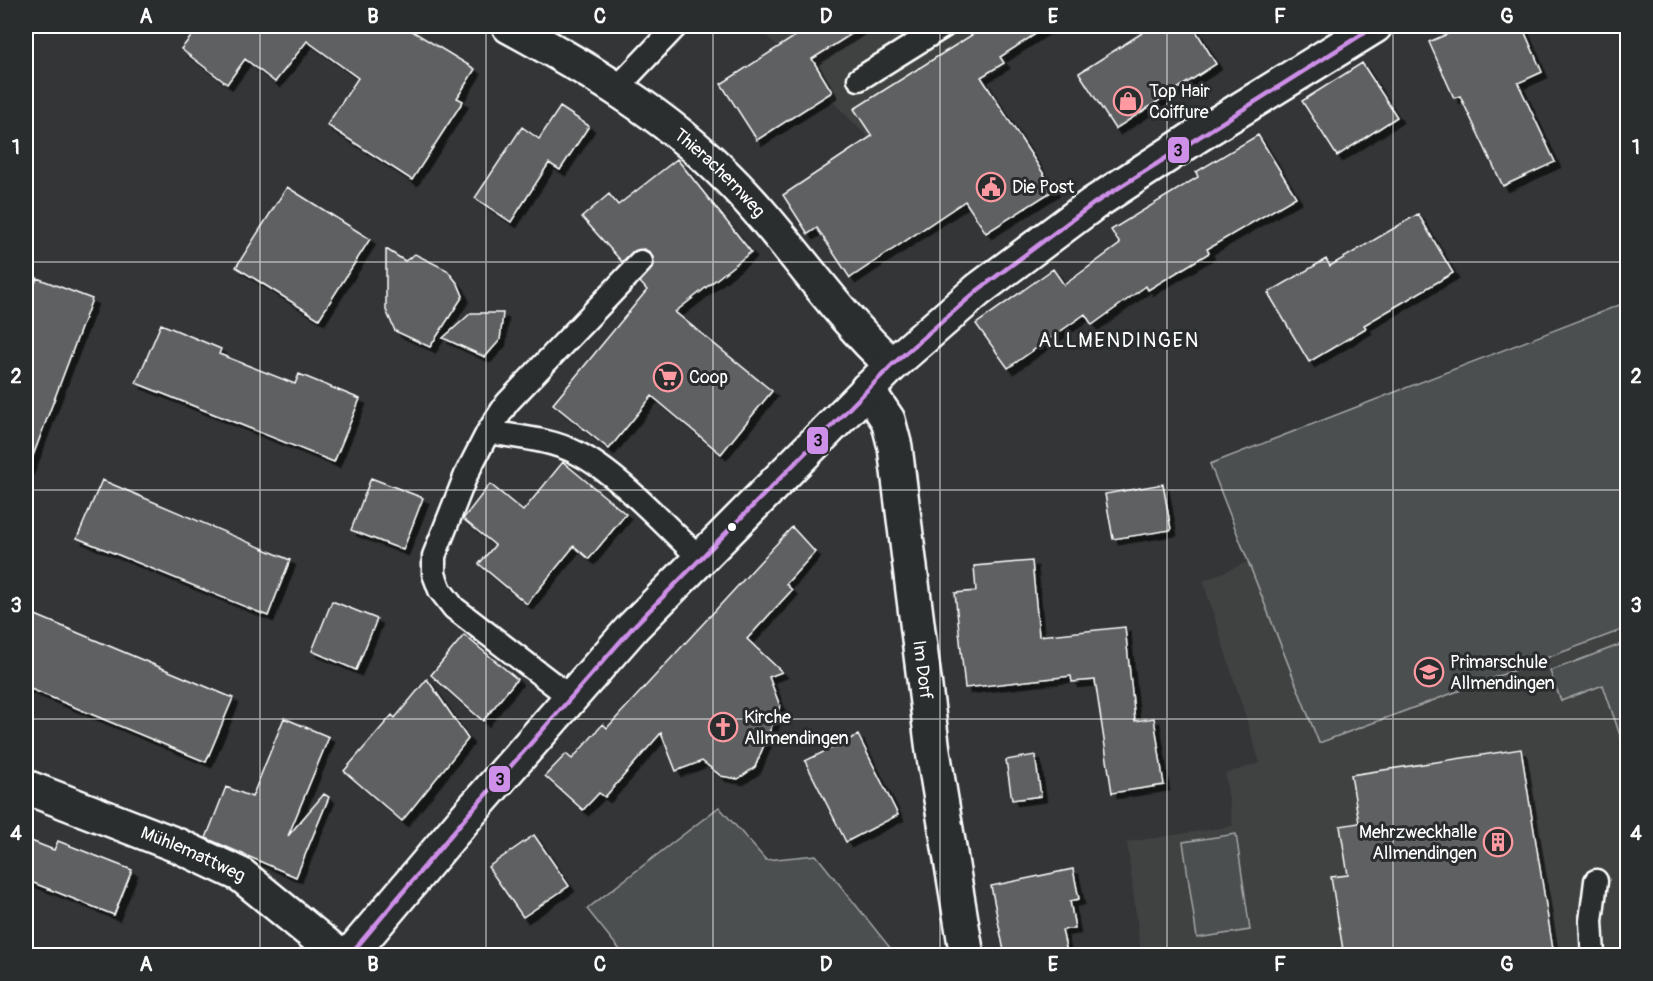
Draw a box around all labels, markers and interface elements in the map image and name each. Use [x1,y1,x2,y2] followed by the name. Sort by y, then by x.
[140,4,153,29] text: A
[367,4,379,29] text: B
[594,4,606,29] text: C
[820,4,833,29] text: D
[1048,4,1059,29] text: E
[1274,4,1286,29] text: F
[1500,4,1514,29] text: G
[1149,80,1210,124] place label: Top Hair Coiffure
[1112,85,1144,117] shop icon: Top Hair Coiffure
[669,123,770,222] street label: Thierachernweg
[12,135,20,160] text: 1
[1632,135,1640,160] text: 1
[1167,136,1190,164] line badge: 3
[1174,141,1183,161] text: 3
[975,171,1007,203] public building icon: Die Post
[1012,176,1075,199] place label: Die Post
[1038,328,1200,353] district label: ALLMENDINGEN
[652,361,684,393] supermarket icon: Coop
[10,364,22,389] text: 2
[1630,364,1642,389] text: 2
[689,366,728,389] place label: Coop
[806,426,829,455] line badge: 3
[814,431,823,451] text: 3
[726,521,738,533] unlabelled marker
[10,593,22,618] text: 3
[1630,593,1642,618] text: 3
[907,639,938,702] street label: Im Dorf
[1450,651,1555,695] place label: Primarschule Allmendingen
[1413,656,1445,688] school or university icon: Primarschule Allmendingen
[744,706,849,750] place label: Kirche Allmendingen
[707,711,739,743] church icon: Kirche Allmendingen
[488,765,511,793] line badge: 3
[496,770,505,790] text: 3
[10,821,22,846] text: 4
[137,821,249,887] street label: Mühlemattweg
[1359,821,1477,865] place label: Mehrzweckhalle Allmendingen
[1630,821,1642,846] text: 4
[1482,826,1514,858] building icon: Mehrzweckhalle Allmendingen
[140,952,153,977] text: A
[367,952,379,977] text: B
[594,952,606,977] text: C
[820,952,833,977] text: D
[1048,952,1059,977] text: E
[1274,952,1286,977] text: F
[1500,952,1514,977] text: G

